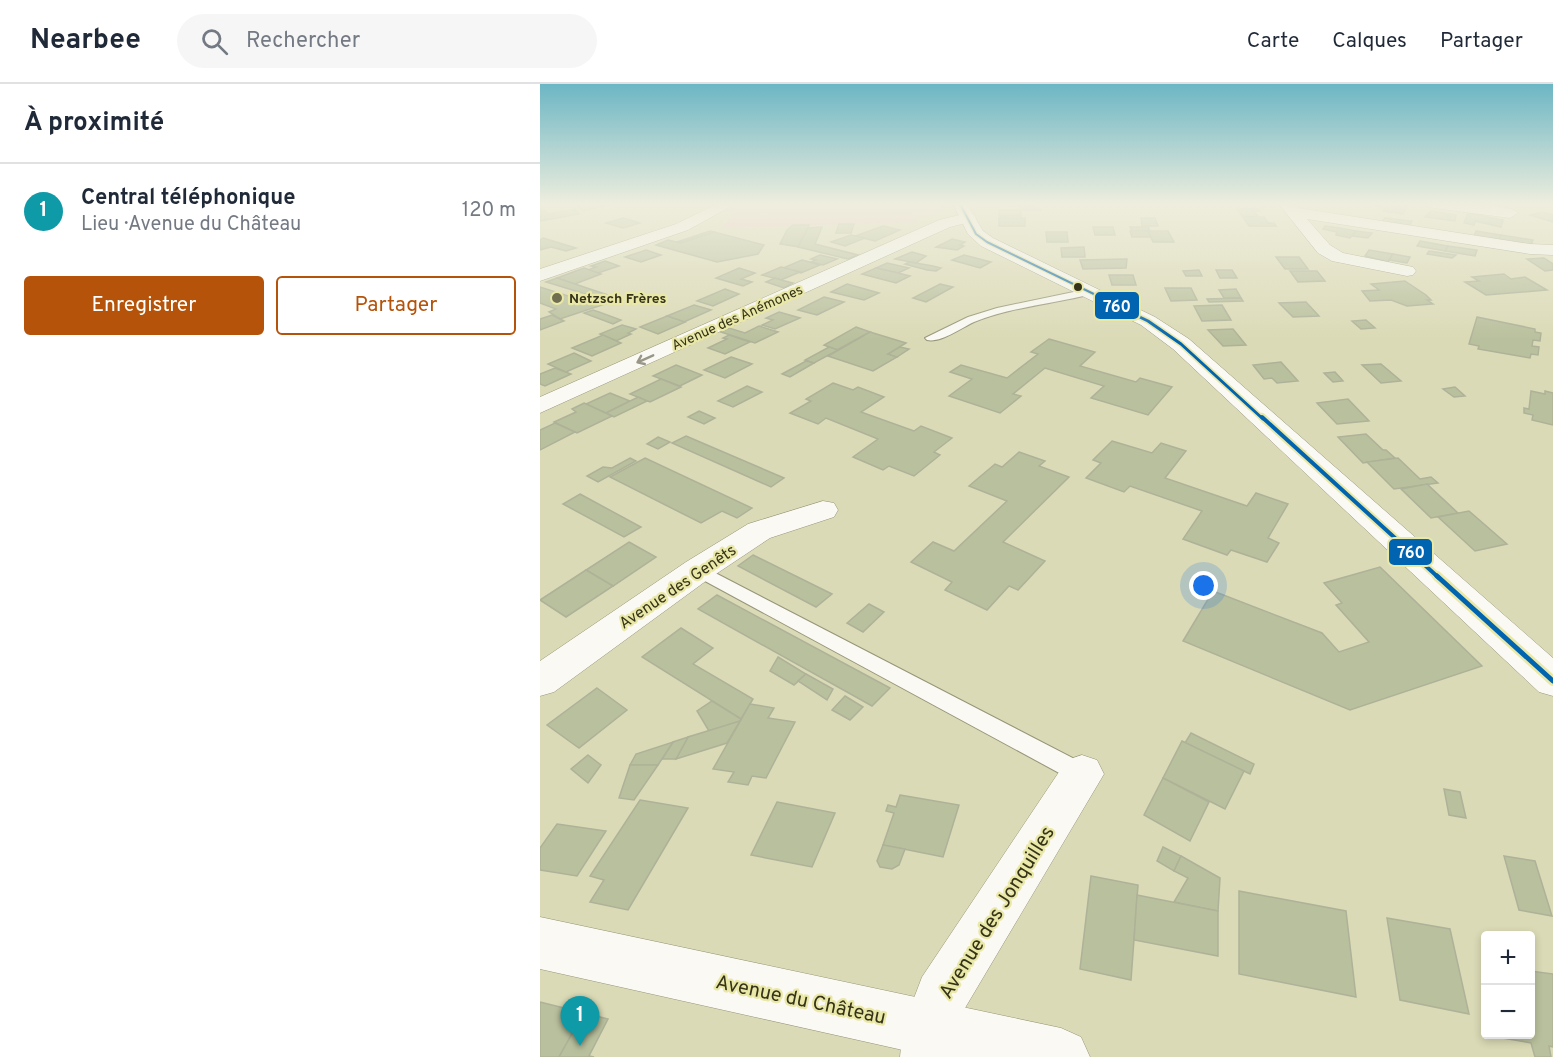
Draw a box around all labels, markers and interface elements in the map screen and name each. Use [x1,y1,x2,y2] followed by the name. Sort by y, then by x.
[177,14,597,68] search box
[30,23,141,59] text: Nearbee
[198,25,231,58] icon: search
[246,28,360,55] text: Rechercher
[1247,28,1299,55] text: Carte
[1332,28,1407,55] text: Calques
[1440,28,1523,55] text: Partager
[24,107,164,140] text: À proximité
[81,185,295,212] text: Central téléphonique
[40,198,48,224] text: 1
[462,198,516,224] text: 120 m
[81,212,301,238] text: Lieu · Avenue du Château
[24,276,264,335] button: Enregistrer
[276,276,516,335] button: Partager
[1072,281,1084,293] unlabelled marker
[669,282,806,355] street label: Avenue des Anémones
[550,291,564,305] marker: Netzsch Frères
[569,291,666,308] place label: Netzsch Frères
[1094,291,1140,320] line badge: 760
[1103,298,1131,318] text: 760
[637,353,655,365] one-way arrow
[1388,538,1433,566] line badge: 760
[616,541,741,634] street label: Avenue des Genêts
[1397,544,1425,564] text: 760
[1189,571,1218,600] your location
[934,822,1061,1004] street label: Avenue des Jonquilles
[1481,931,1535,1039] map controls
[1481,931,1535,985] button: +
[713,970,888,1032] street label: Avenue du Château
[1481,985,1535,1039] button: −
[560,996,600,1046] pin: 1

